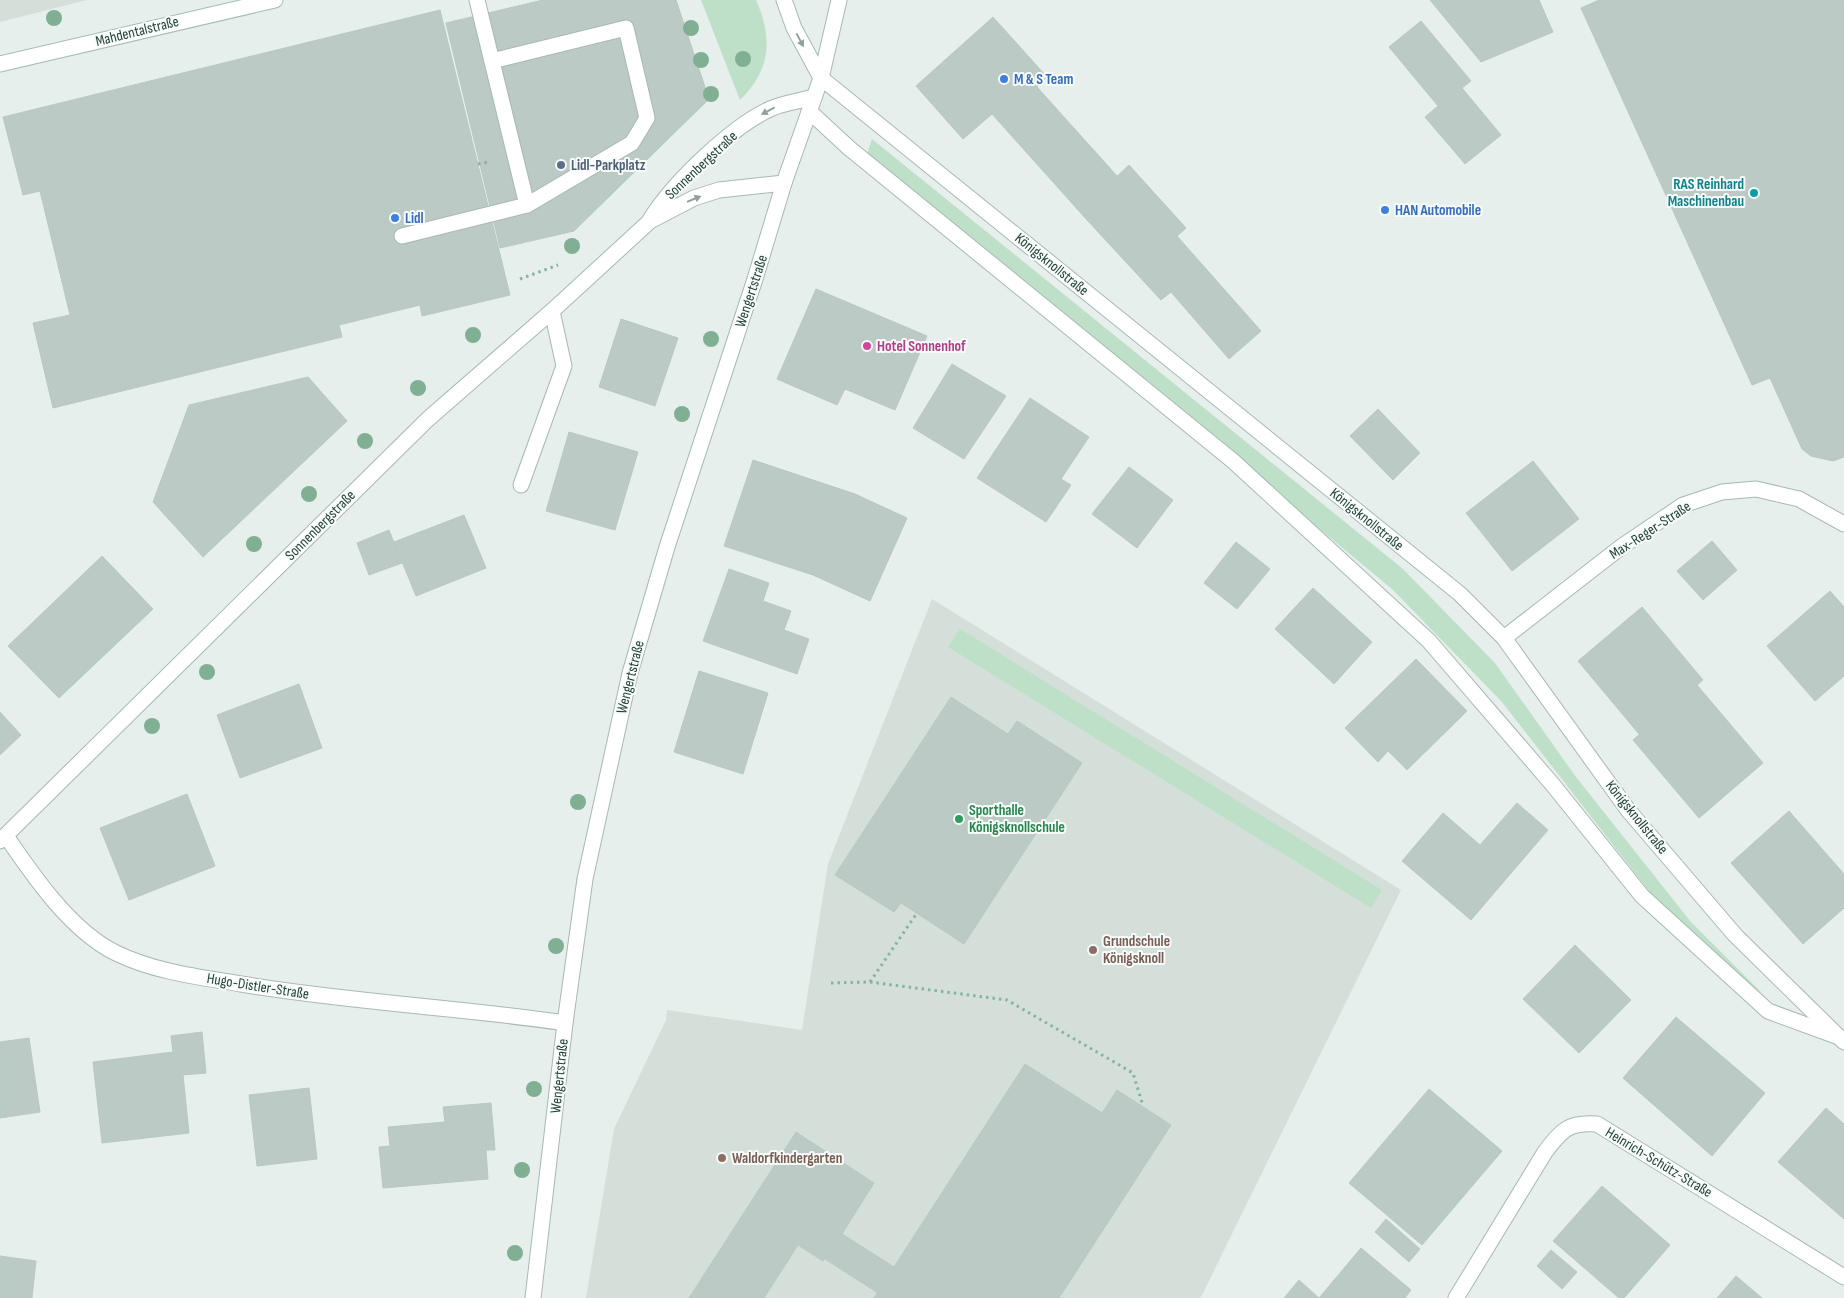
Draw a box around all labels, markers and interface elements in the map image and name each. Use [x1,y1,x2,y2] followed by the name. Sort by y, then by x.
[94,12,181,51] street label: Mahdentalstraße
[796,33,805,47] one-way arrow
[1014,70,1073,89] place label: M & S Team
[998,73,1010,85] marker: M & S Team
[761,107,775,115] one-way arrow
[661,127,742,204] street label: Sonnenbergstraße
[571,156,646,175] place label: Lidl-Parkplatz
[555,159,567,171] marker: Lidl-Parkplatz
[1668,175,1744,211] place label: RAS Reinhard Maschinenbau
[1748,187,1760,199] marker: RAS Reinhard Maschinenbau
[687,194,701,202] one-way arrow
[1395,201,1481,220] place label: HAN Automobile
[1379,204,1391,216] marker: HAN Automobile
[405,209,424,228] place label: Lidl
[389,212,401,224] marker: Lidl
[1011,229,1092,300] street label: Königsknollstraße
[731,253,772,330] street label: Wengertstraße
[877,337,966,356] place label: Hotel Sonnenhof
[861,340,873,352] marker: Hotel Sonnenhof
[1326,484,1407,555] street label: Königsknollstraße
[281,486,360,565] street label: Sonnenbergstraße
[1606,497,1695,564] street label: Max-Reger-Straße
[612,638,649,716] street label: Wengertstraße
[1601,777,1672,858] street label: Königsknollstraße
[969,801,1065,837] place label: Sporthalle Königsknollschule
[953,813,965,825] marker: Sporthalle Königsknollschule
[1103,932,1170,968] place label: Grundschule Königsknoll
[1087,944,1099,956] marker: Grundschule Königsknoll
[205,969,310,1004] street label: Hugo-Distler-Straße
[546,1038,573,1114] street label: Wengertstraße
[1602,1123,1716,1202] street label: Heinrich-Schütz-Straße
[732,1149,842,1168] place label: Waldorfkindergarten
[716,1152,728,1164] marker: Waldorfkindergarten

